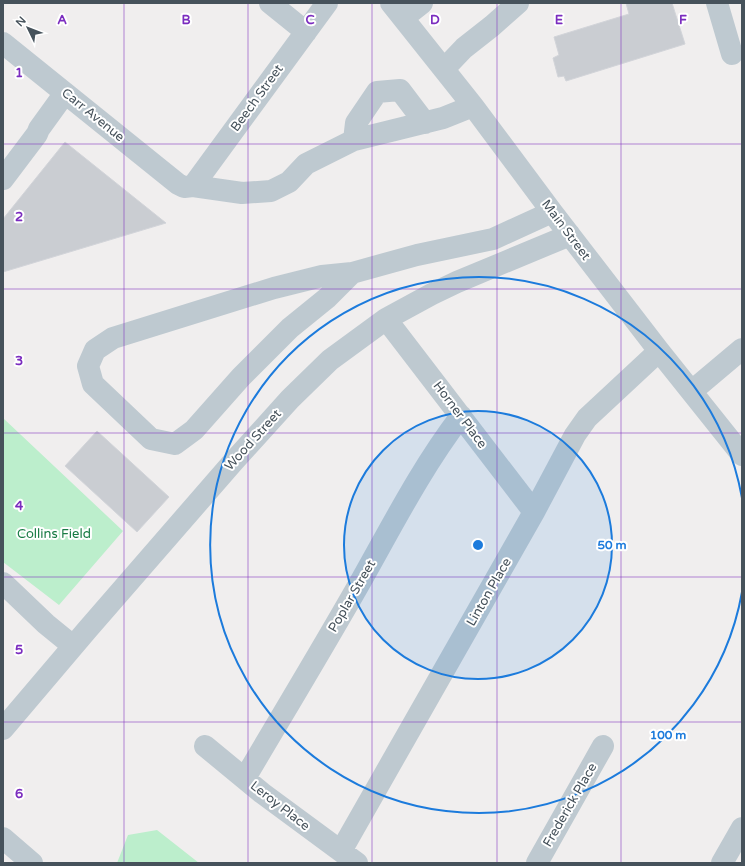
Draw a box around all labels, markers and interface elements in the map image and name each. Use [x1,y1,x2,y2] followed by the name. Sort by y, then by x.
[8,8,48,48] north arrow
[57,12,67,28] text: A
[181,12,191,28] text: B
[305,12,315,28] text: C
[430,12,440,28] text: D
[555,12,563,28] text: E
[679,12,687,28] text: F
[13,14,29,29] text: N
[227,61,287,135] street label: Beech Street
[15,65,23,81] text: 1
[58,85,128,145] street label: Carr Avenue
[538,197,594,263] street label: Main Street
[15,209,23,225] text: 2
[15,353,23,369] text: 3
[430,378,490,452] street label: Horner Place
[221,406,285,474] street label: Wood Street
[15,498,24,514] text: 4
[17,526,91,542] park label: Collins Field
[471,538,485,552] centre of rings
[597,538,627,552] text: 50 m
[463,555,515,629] street label: Linton Place
[325,557,379,635] street label: Poplar Street
[15,642,23,658] text: 5
[650,728,686,742] text: 100 m
[539,760,601,850] street label: Frederick Place
[247,778,313,834] street label: Leroy Place
[15,786,23,802] text: 6

